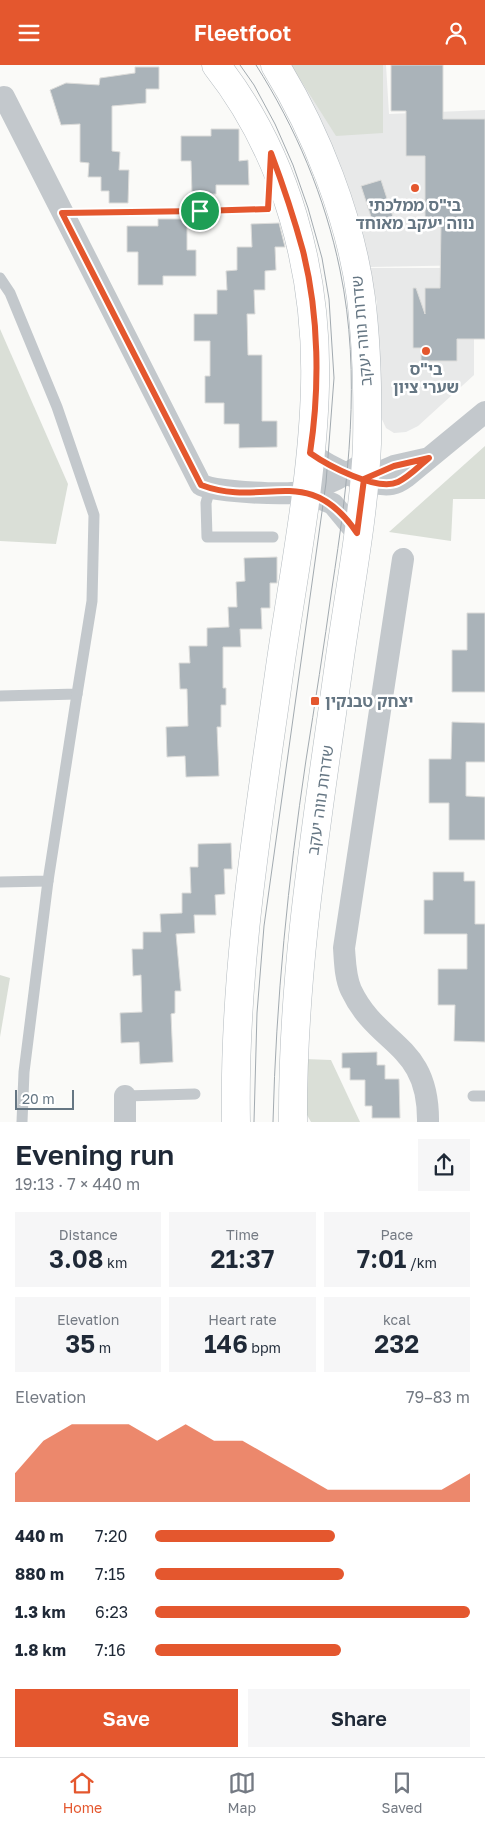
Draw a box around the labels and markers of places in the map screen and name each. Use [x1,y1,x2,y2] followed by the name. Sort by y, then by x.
[409,182,421,194] marker: בי"ס ממלכתי נווה יעקב מאוחד
[179,190,221,232] pin
[356,195,474,233] place label: בי"ס ממלכתי נווה יעקב מאוחד
[420,345,432,357] marker: בי"ס שערי ציון
[393,359,459,397] place label: בי"ס שערי ציון
[325,691,413,711] place label: יצחק טבנקין
[309,695,321,707] marker: יצחק טבנקין

